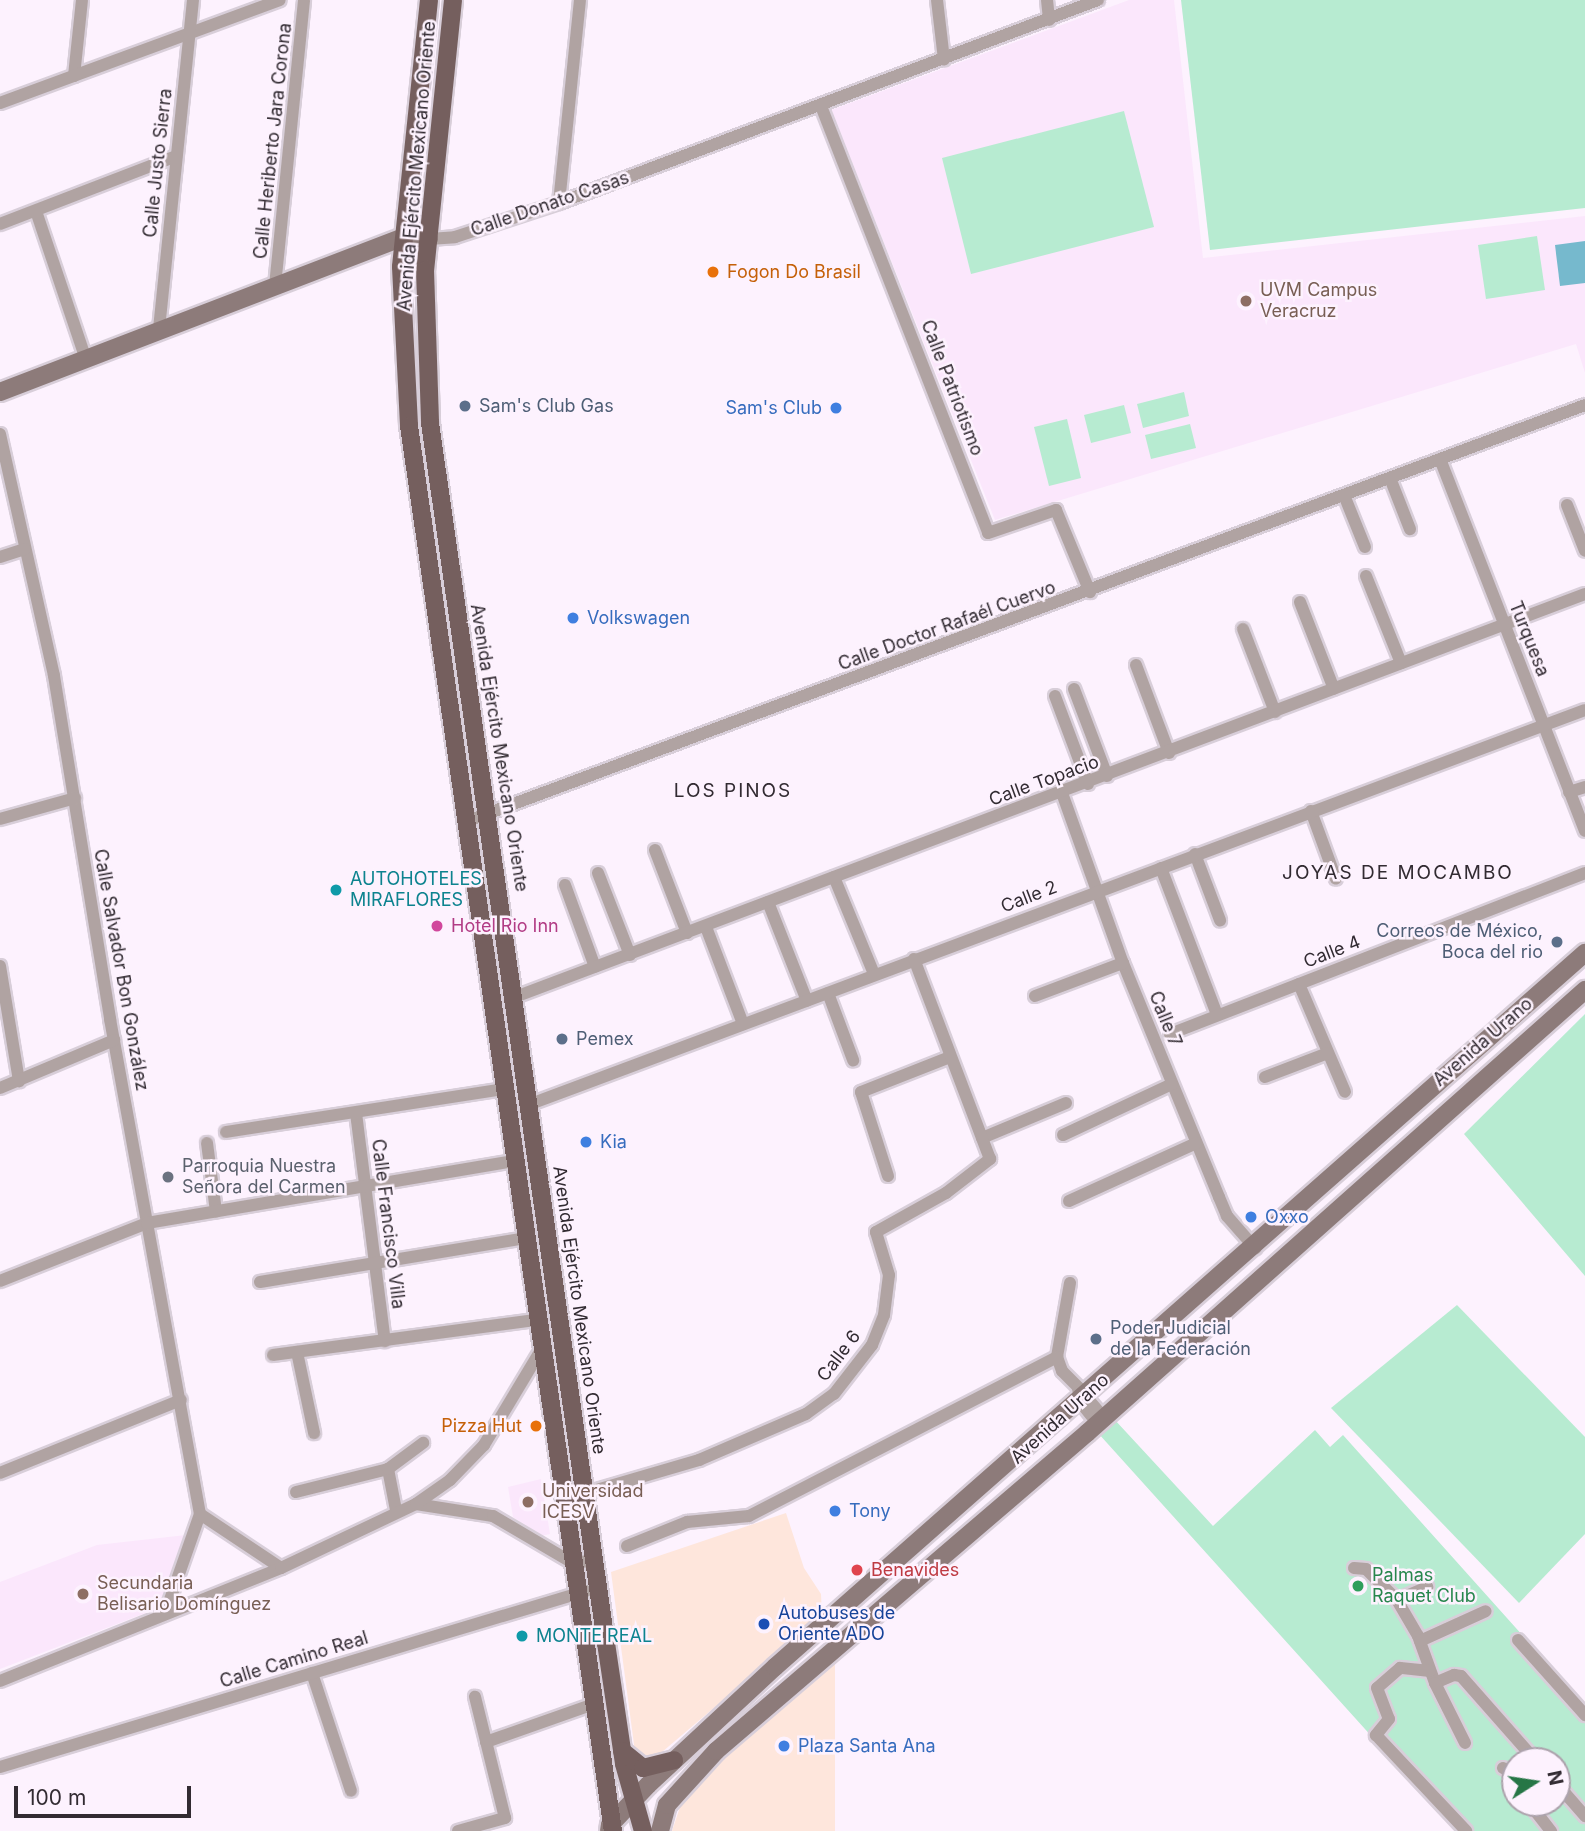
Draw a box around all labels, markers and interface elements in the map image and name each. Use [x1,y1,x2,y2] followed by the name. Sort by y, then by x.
[394,20,440,312] street label: Avenida Ejército Mexicano Oriente
[250,22,296,260] street label: Calle Heriberto Jara Corona
[139,87,177,239] street label: Calle Justo Sierra
[468,167,632,241] street label: Calle Donato Casas
[727,261,861,283] place label: Fogon Do Brasil
[705,264,721,280] marker: Fogon Do Brasil
[1260,280,1377,322] place label: UVM Campus Veracruz
[1238,293,1254,309] marker: UVM Campus Veracruz
[916,317,988,459] street label: Calle Patriotismo
[479,395,614,417] place label: Sam's Club Gas
[725,397,822,419] place label: Sam's Club
[457,398,473,414] marker: Sam's Club Gas
[828,400,844,416] marker: Sam's Club
[835,577,1059,675] street label: Calle Doctor Rafaél Cuervo
[1504,598,1554,680] street label: Turquesa
[466,603,532,893] street label: Avenida Ejército Mexicano Oriente
[587,607,690,629] place label: Volkswagen
[565,610,581,626] marker: Volkswagen
[986,751,1102,811] street label: Calle Topacio
[675,780,791,802] district label: LOS PINOS
[89,847,153,1093] street label: Calle Salvador Bon González
[1284,862,1512,884] district label: JOYAS DE MOCAMBO
[350,869,482,912] place label: AUTOHOTELES MIRAFLORES
[998,876,1060,918] street label: Calle 2
[328,882,344,898] marker: AUTOHOTELES MIRAFLORES
[451,915,559,937] place label: Hotel Rio Inn
[429,918,445,934] marker: Hotel Rio Inn
[1376,921,1543,964] place label: Correos de México, Boca del rio
[1301,931,1363,973] street label: Calle 4
[1549,934,1565,950] marker: Correos de México, Boca del rio
[1144,988,1186,1050] street label: Calle 7
[1429,993,1537,1091] street label: Avenida Urano
[576,1028,634,1050] place label: Pemex
[554,1031,570,1047] marker: Pemex
[600,1131,627,1153] place label: Kia
[578,1134,594,1150] marker: Kia
[367,1138,409,1310] street label: Calle Francisco Villa
[182,1156,346,1198] place label: Parroquia Nuestra Señora del Carmen
[548,1164,610,1456] street label: Avenida Ejército Mexicano Oriente
[160,1169,176,1185] marker: Parroquia Nuestra Señora del Carmen
[1265,1206,1309,1228] place label: Oxxo
[1243,1209,1259,1225] marker: Oxxo
[1110,1318,1251,1360] place label: Poder Judicial de la Federación
[813,1326,865,1386] street label: Calle 6
[1088,1331,1104,1347] marker: Poder Judicial de la Federación
[1007,1369,1113,1469] street label: Avenida Urano
[441,1415,522,1437] place label: Pizza Hut
[528,1418,544,1434] marker: Pizza Hut
[542,1481,643,1524] place label: Universidad ICESV
[520,1494,536,1510] marker: Universidad ICESV
[849,1500,890,1522] place label: Tony
[827,1503,843,1519] marker: Tony
[871,1559,959,1581] place label: Benavides
[849,1562,865,1578] marker: Benavides
[1372,1565,1476,1608] place label: Palmas Raquet Club
[97,1573,271,1616] place label: Secundaria Belisario Domínguez
[1350,1578,1366,1594] marker: Palmas Raquet Club
[75,1586,91,1602] marker: Secundaria Belisario Domínguez
[778,1603,895,1646] place label: Autobuses de Oriente ADO
[756,1616,772,1632] marker: Autobuses de Oriente ADO
[536,1625,652,1647] place label: MONTE REAL
[217,1627,371,1693] street label: Calle Camino Real
[514,1628,530,1644] marker: MONTE REAL
[798,1735,936,1757] place label: Plaza Santa Ana
[776,1738,792,1754] marker: Plaza Santa Ana
[1501,1747,1571,1817] north arrow
[1542,1768,1568,1787] text: N
[18,1772,194,1816] scale bar
[27,1785,86,1810] text: 100 m

